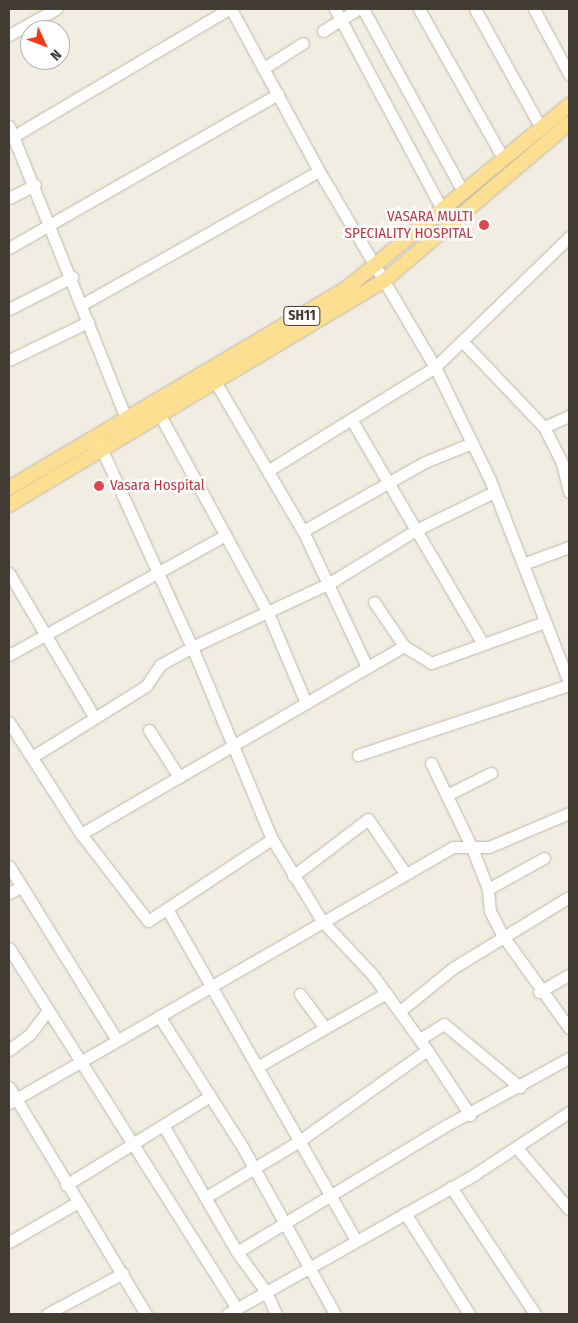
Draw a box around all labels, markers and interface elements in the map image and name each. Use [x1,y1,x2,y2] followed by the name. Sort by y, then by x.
[20,20,70,70] north arrow
[47,46,65,64] text: N
[344,207,473,242] place label: VASARA MULTI SPECIALITY HOSPITAL
[477,218,491,232] marker: VASARA MULTI SPECIALITY HOSPITAL
[283,304,321,328] road number: SH11
[110,477,205,495] place label: Vasara Hospital
[92,479,106,493] marker: Vasara Hospital

